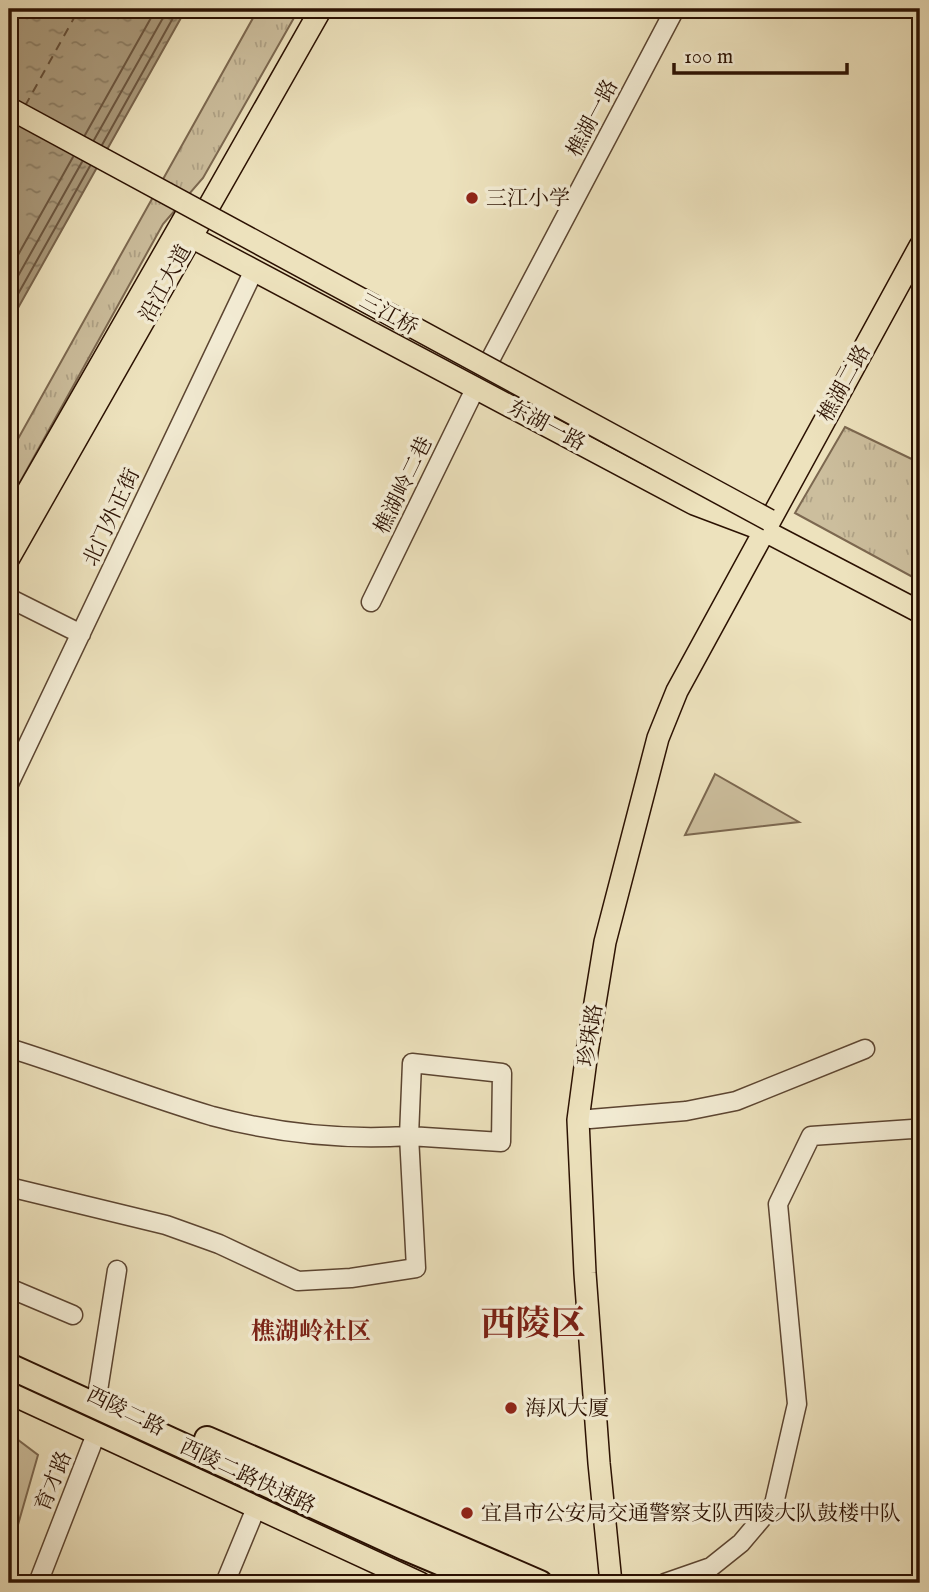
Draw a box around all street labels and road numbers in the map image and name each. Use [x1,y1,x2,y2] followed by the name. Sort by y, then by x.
[562,75,625,162] street label: 樵湖一路
[134,240,198,327] street label: 沿江大道
[354,288,422,342] street label: 三江桥
[813,340,877,427] street label: 樵湖二路
[503,395,590,458] street label: 东湖一路
[369,433,439,539] street label: 樵湖岭二巷
[78,464,147,571] street label: 北门外正街
[573,1002,610,1068] street label: 珍珠路
[82,1382,169,1443] street label: 西陵二路
[175,1434,320,1521] street label: 西陵二路快速路
[30,1447,79,1516] street label: 育才路

